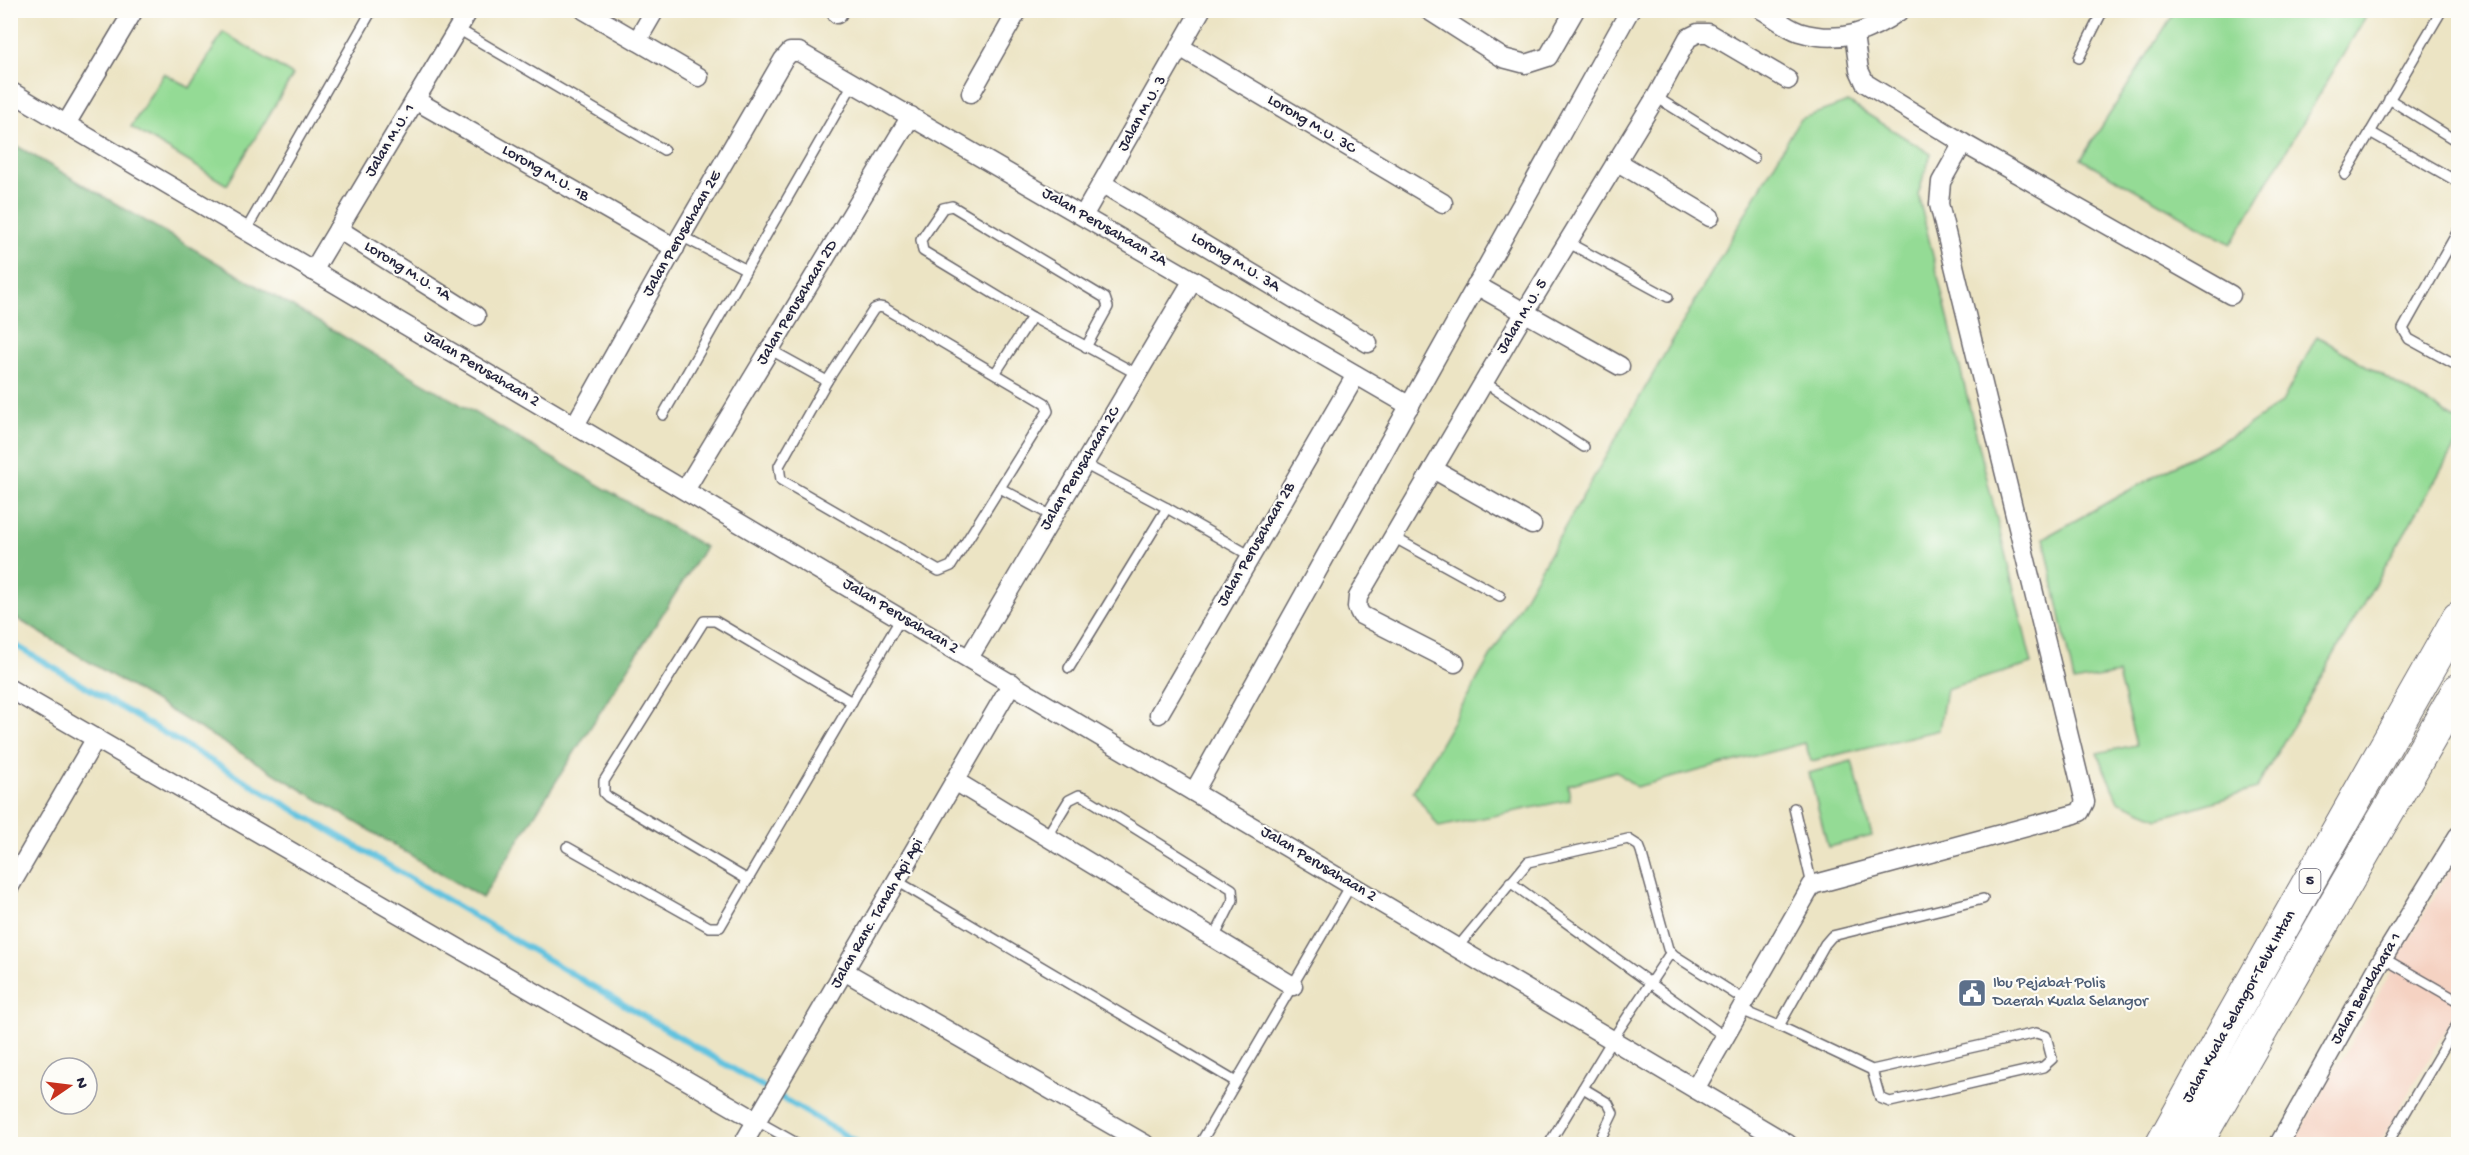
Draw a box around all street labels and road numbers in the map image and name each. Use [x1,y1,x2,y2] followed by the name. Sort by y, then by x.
[1114,73,1172,155] street label: Jalan M.U. 3
[1263,91,1360,160] street label: Lorong M.U. 3C
[362,101,420,181] street label: Jalan M.U. 1
[498,141,593,207] street label: Lorong M.U. 1B
[639,167,727,300] street label: Jalan Perusahaan 2E
[1038,184,1171,272] street label: Jalan Perusahaan 2A
[1187,229,1284,298] street label: Lorong M.U. 3A
[753,237,843,369] street label: Jalan Perusahaan 2D
[360,238,455,307] street label: Lorong M.U. 1A
[1493,276,1553,358] street label: Jalan M.U. 5
[420,328,543,412] street label: Jalan Perusahaan 2
[1037,403,1126,534] street label: Jalan Perusahaan 2C
[1214,479,1301,610] street label: Jalan Perusahaan 2B
[839,575,962,659] street label: Jalan Perusahaan 2
[1257,823,1380,907] street label: Jalan Perusahaan 2
[827,836,929,992] street label: Jalan Ranc. Tanah Api Api
[2300,869,2320,893] road number: 5
[2179,907,2301,1107] street label: Jalan Kuala Selangor-Teluk Intan
[2327,930,2407,1048] street label: Jalan Bendahara 1

